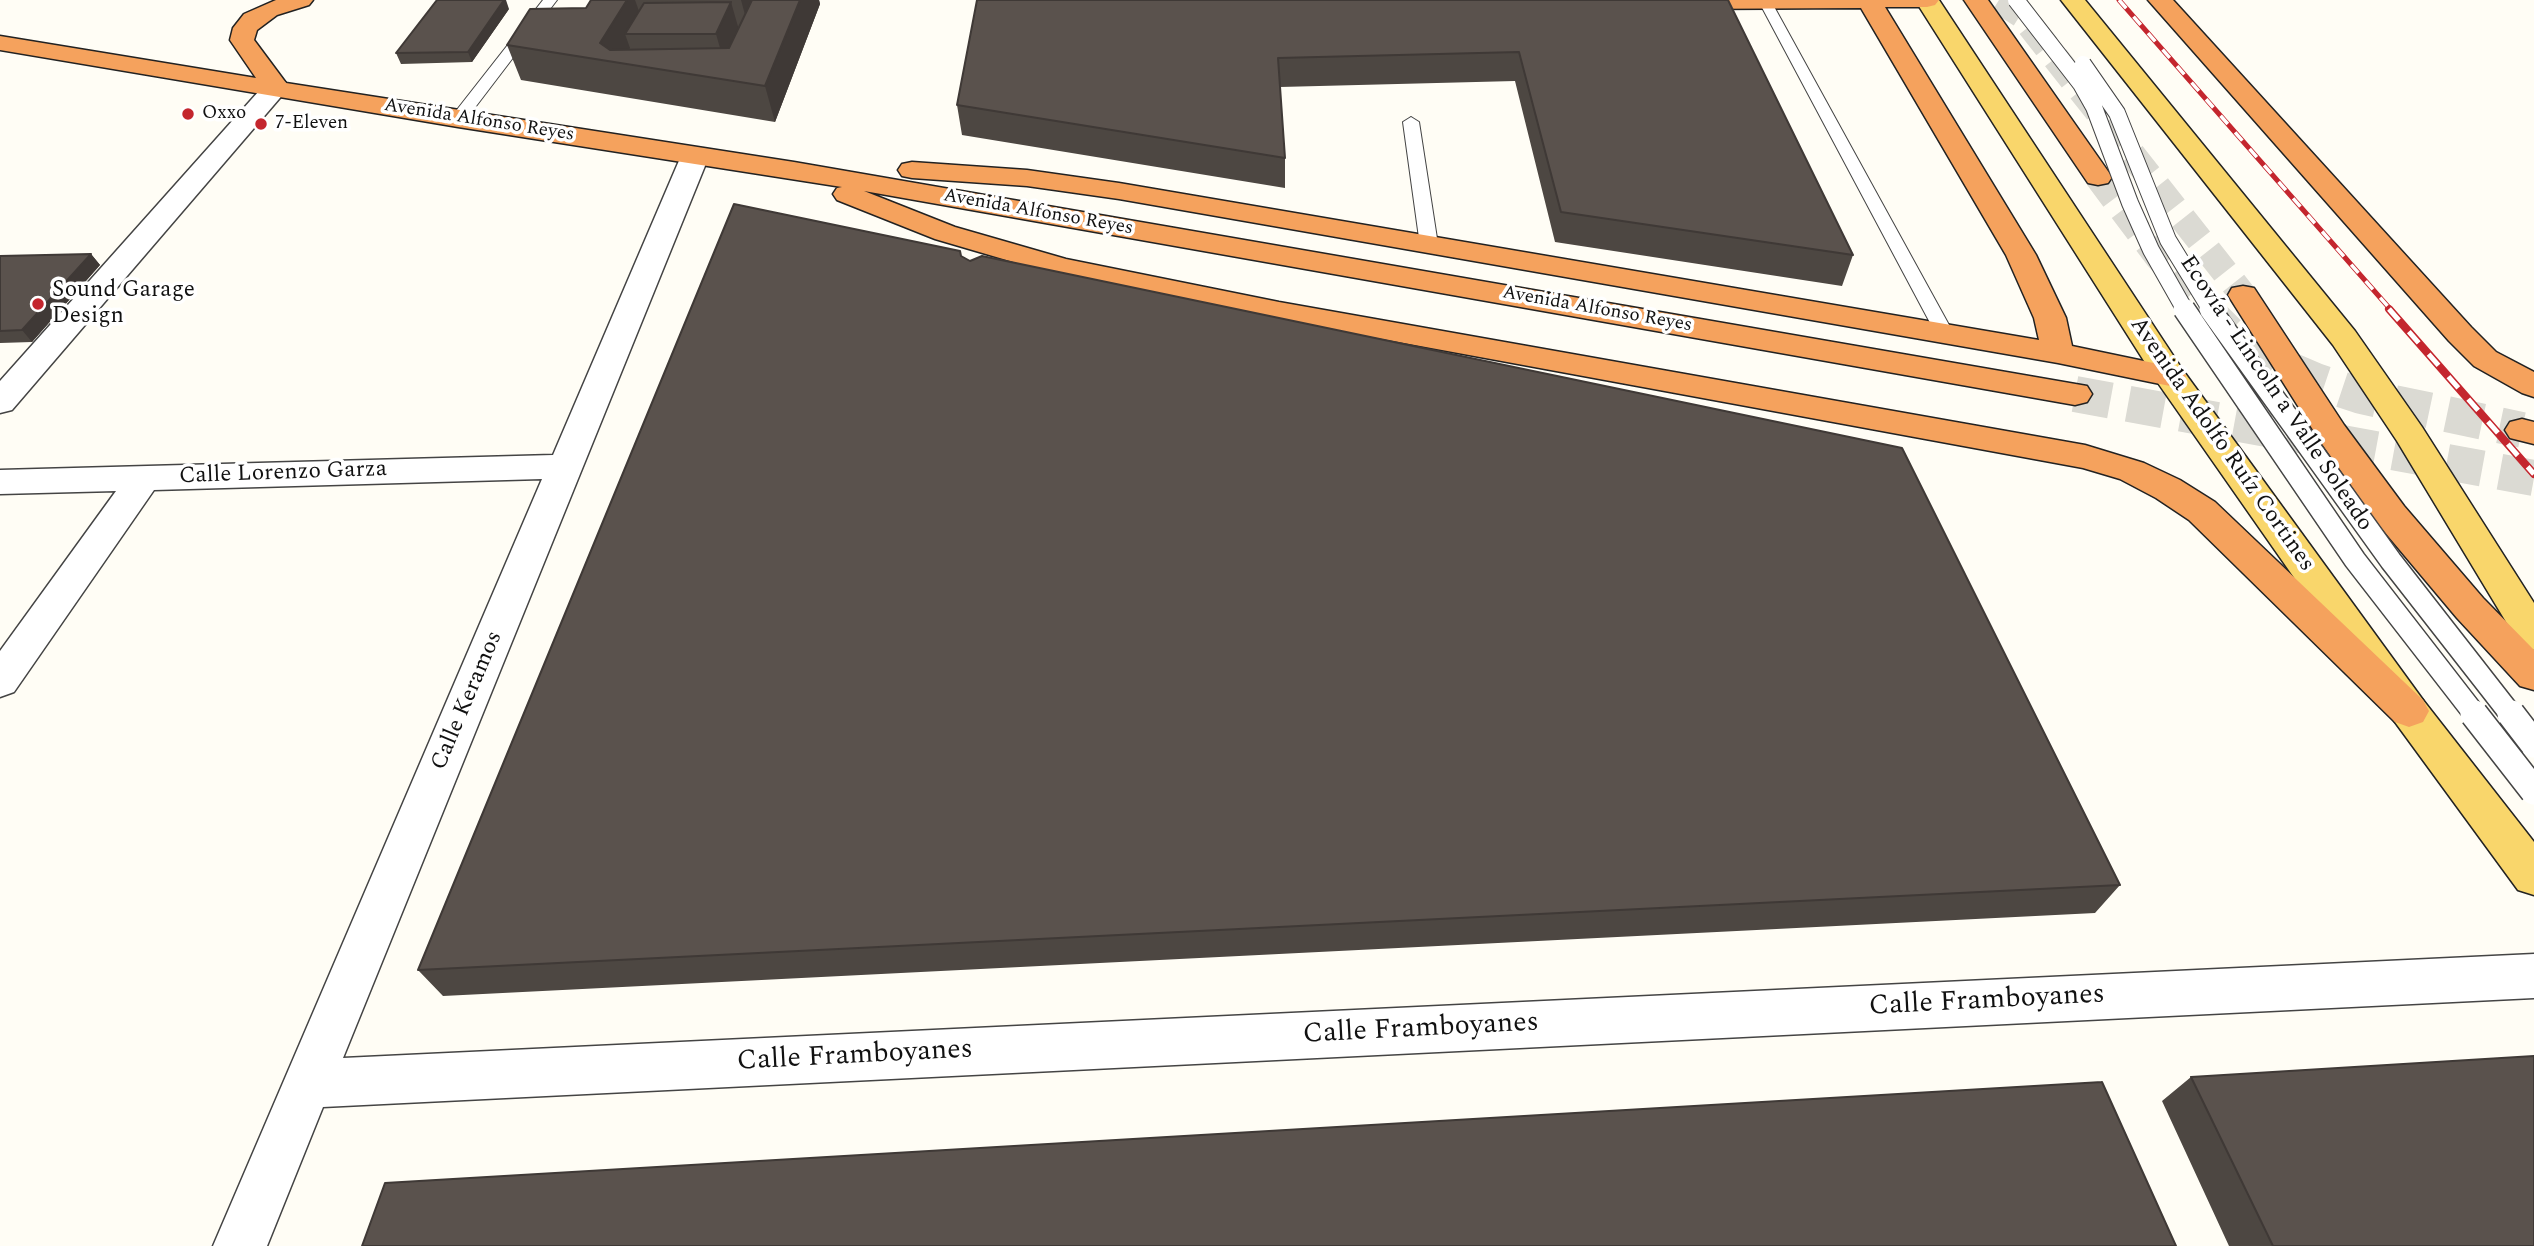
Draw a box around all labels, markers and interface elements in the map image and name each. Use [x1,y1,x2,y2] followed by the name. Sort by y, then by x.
[382,95,576,147] street label: Avenida Alfonso Reyes
[202,103,246,125] place label: Oxxo
[180,106,196,122] marker: Oxxo
[275,113,348,135] place label: 7-Eleven
[253,116,269,132] marker: 7-Eleven
[941,185,1135,241] street label: Avenida Alfonso Reyes
[2172,251,2378,537] street label: Ecovía - Lincoln a Valle Soleado
[52,277,195,331] place label: Sound Garage Design
[1500,282,1694,338] street label: Avenida Alfonso Reyes
[30,296,46,312] marker: Sound Garage Design
[2123,313,2319,577] street label: Avenida Adolfo Ruíz Cortines
[179,457,387,491] street label: Calle Lorenzo Garza
[426,627,510,775] street label: Calle Keramos
[1868,979,2106,1025] street label: Calle Framboyanes
[1302,1007,1540,1053] street label: Calle Framboyanes
[736,1034,974,1080] street label: Calle Framboyanes

